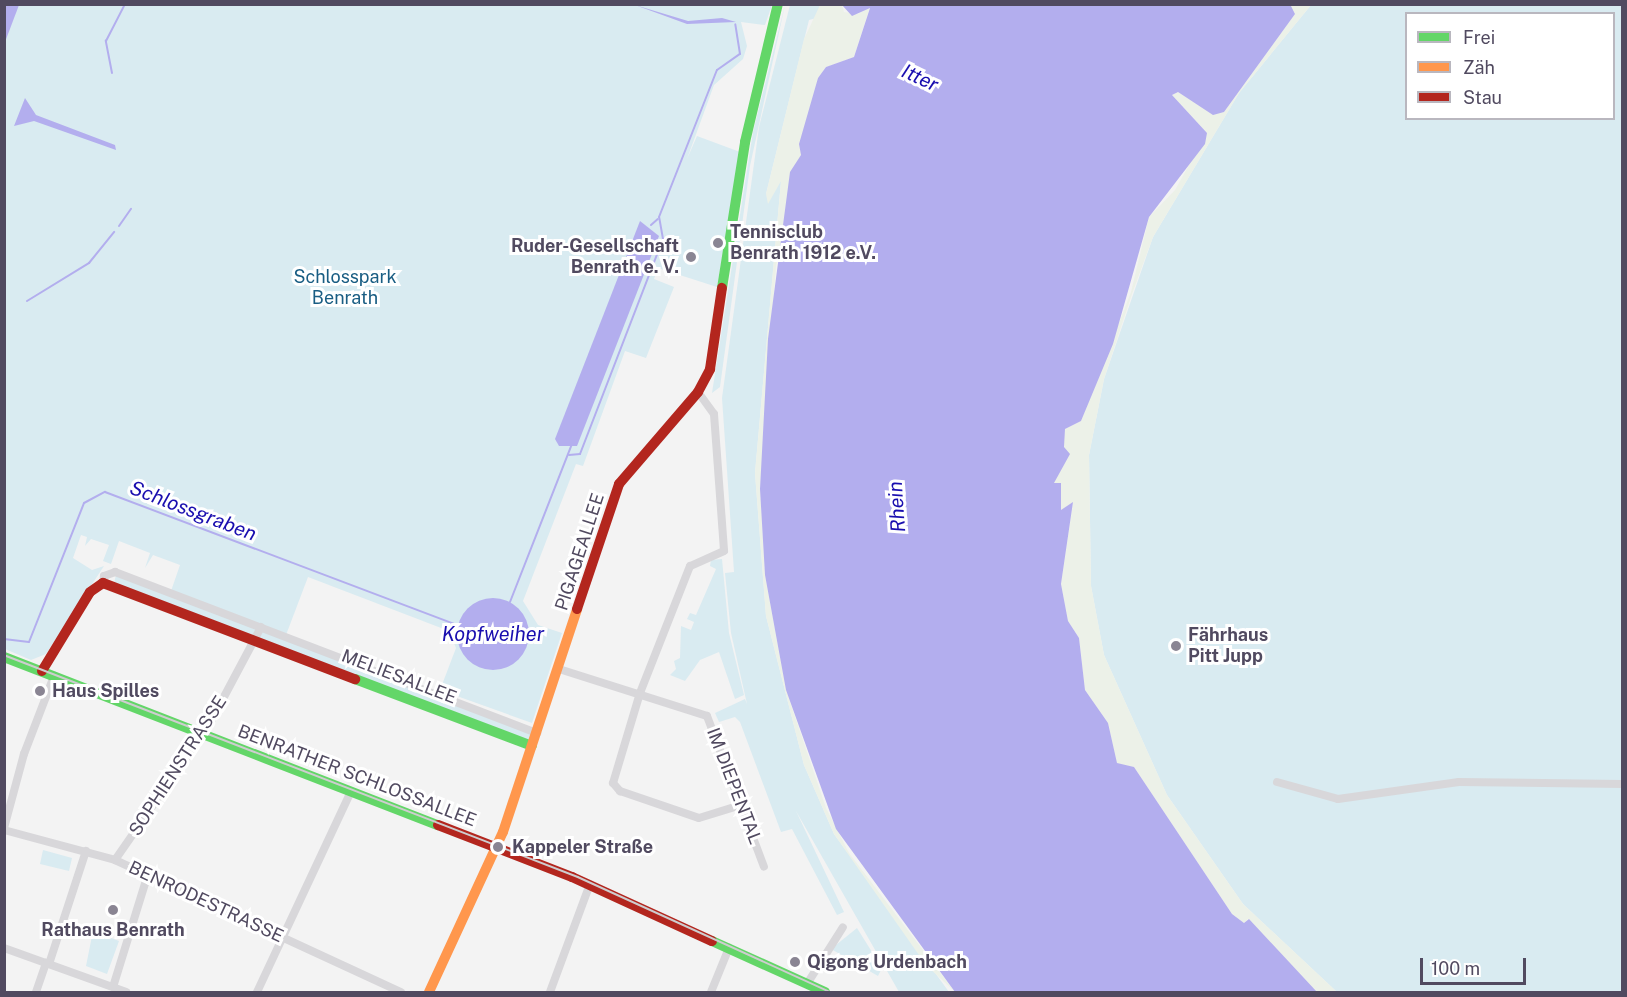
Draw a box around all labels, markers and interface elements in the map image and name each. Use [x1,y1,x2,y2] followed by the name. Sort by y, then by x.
[1405,12,1615,120] legend
[1463,27,1495,48] text: Frei
[1463,57,1495,78] text: Zäh
[898,59,942,97] water label: Itter
[1463,87,1502,108] text: Stau
[730,222,876,264] place label: Tennisclub Benrath 1912 e.V.
[511,236,679,278] place label: Ruder-Gesellschaft Benrath e. V.
[711,236,725,250] marker: Tennisclub Benrath 1912 e.V.
[684,250,698,264] marker: Ruder-Gesellschaft Benrath e. V.
[293,267,397,310] park label: Schlosspark Benrath
[126,476,260,546] water label: Schlossgraben
[883,481,911,533] water label: Rhein
[551,491,609,613] street label: PIGAGEALLEE
[442,622,544,646] water label: Kopfweiher
[1188,625,1268,668] place label: Fährhaus Pitt Jupp
[1169,639,1183,653] marker: Fährhaus Pitt Jupp
[338,645,460,709] street label: MELIESALLEE
[52,680,159,702] place label: Haus Spilles
[33,684,47,698] marker: Haus Spilles
[125,692,231,840] street label: SOPHIENSTRASSE
[235,720,479,832] street label: BENRATHER SCHLOSSALLEE
[702,725,766,847] street label: IM DIEPENTAL
[512,836,653,858] place label: Kappeler Straße
[489,838,507,856] marker: Kappeler Straße
[125,857,287,947] street label: BENRODESTRASSE
[106,903,120,917] marker: Rathaus Benrath
[41,919,185,941] place label: Rathaus Benrath
[1423,946,1530,984] scale bar
[807,951,967,973] place label: Qigong Urdenbach
[788,955,802,969] marker: Qigong Urdenbach
[1431,958,1480,979] text: 100 m

